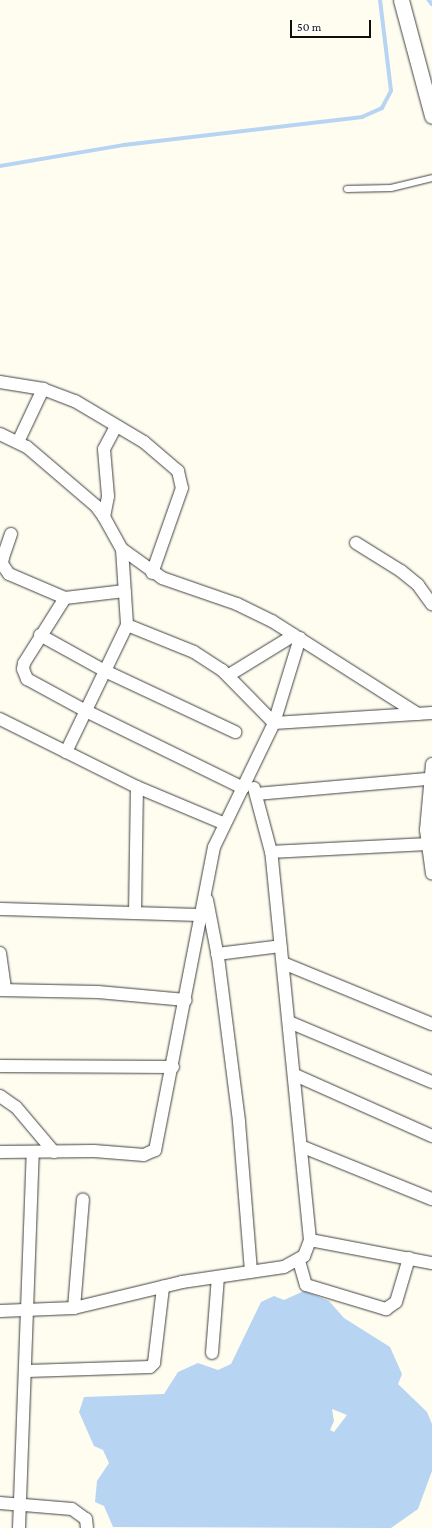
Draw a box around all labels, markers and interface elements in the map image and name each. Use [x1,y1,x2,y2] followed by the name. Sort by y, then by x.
[292,12,373,38] scale bar
[297,20,321,34] text: 50 m

